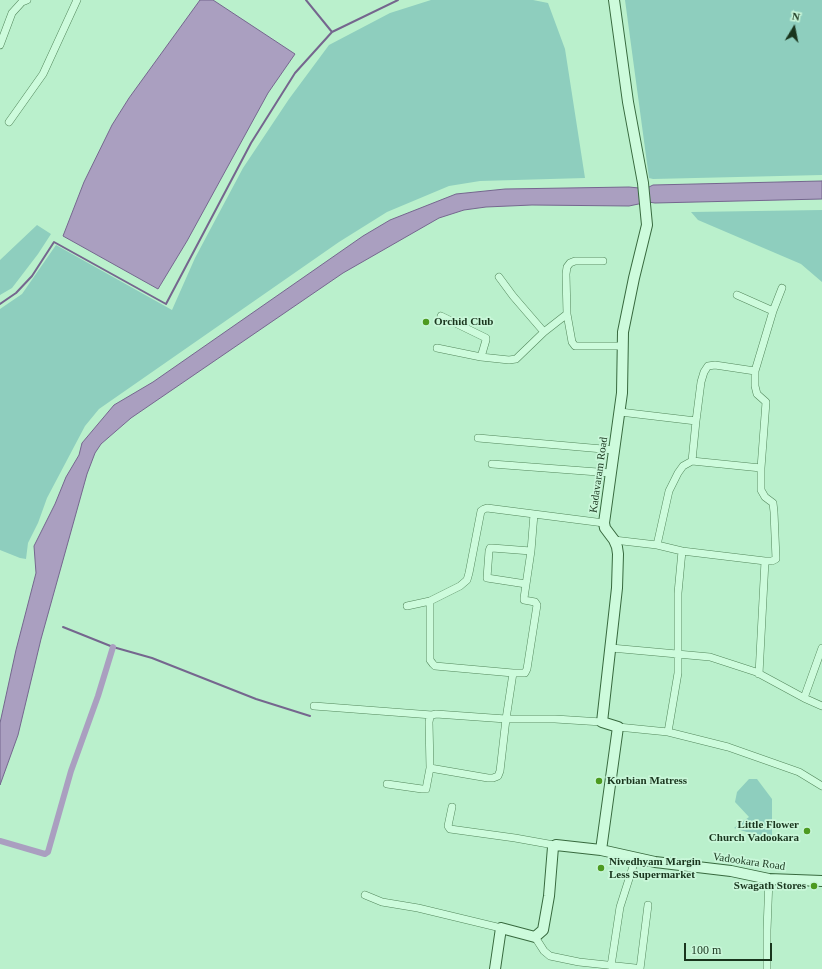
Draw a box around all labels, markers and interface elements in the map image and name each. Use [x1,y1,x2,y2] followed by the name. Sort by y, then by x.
[774,8,814,48] north arrow
[791,10,801,23] text: N
[434,315,493,329] place label: Orchid Club
[421,317,431,327] marker: Orchid Club
[587,436,611,514] street label: Kadavaram Road
[607,774,687,788] place label: Korbian Matress
[594,776,604,786] marker: Korbian Matress
[709,818,799,844] place label: Little Flower Church Vadookara
[802,826,812,836] marker: Little Flower Church Vadookara
[712,850,786,874] street label: Vadookara Road
[609,855,701,881] place label: Nivedhyam Margin Less Supermarket
[596,863,606,873] marker: Nivedhyam Margin Less Supermarket
[734,879,806,893] place label: Swagath Stores
[809,881,819,891] marker: Swagath Stores
[686,935,774,961] scale bar
[691,943,721,957] text: 100 m

